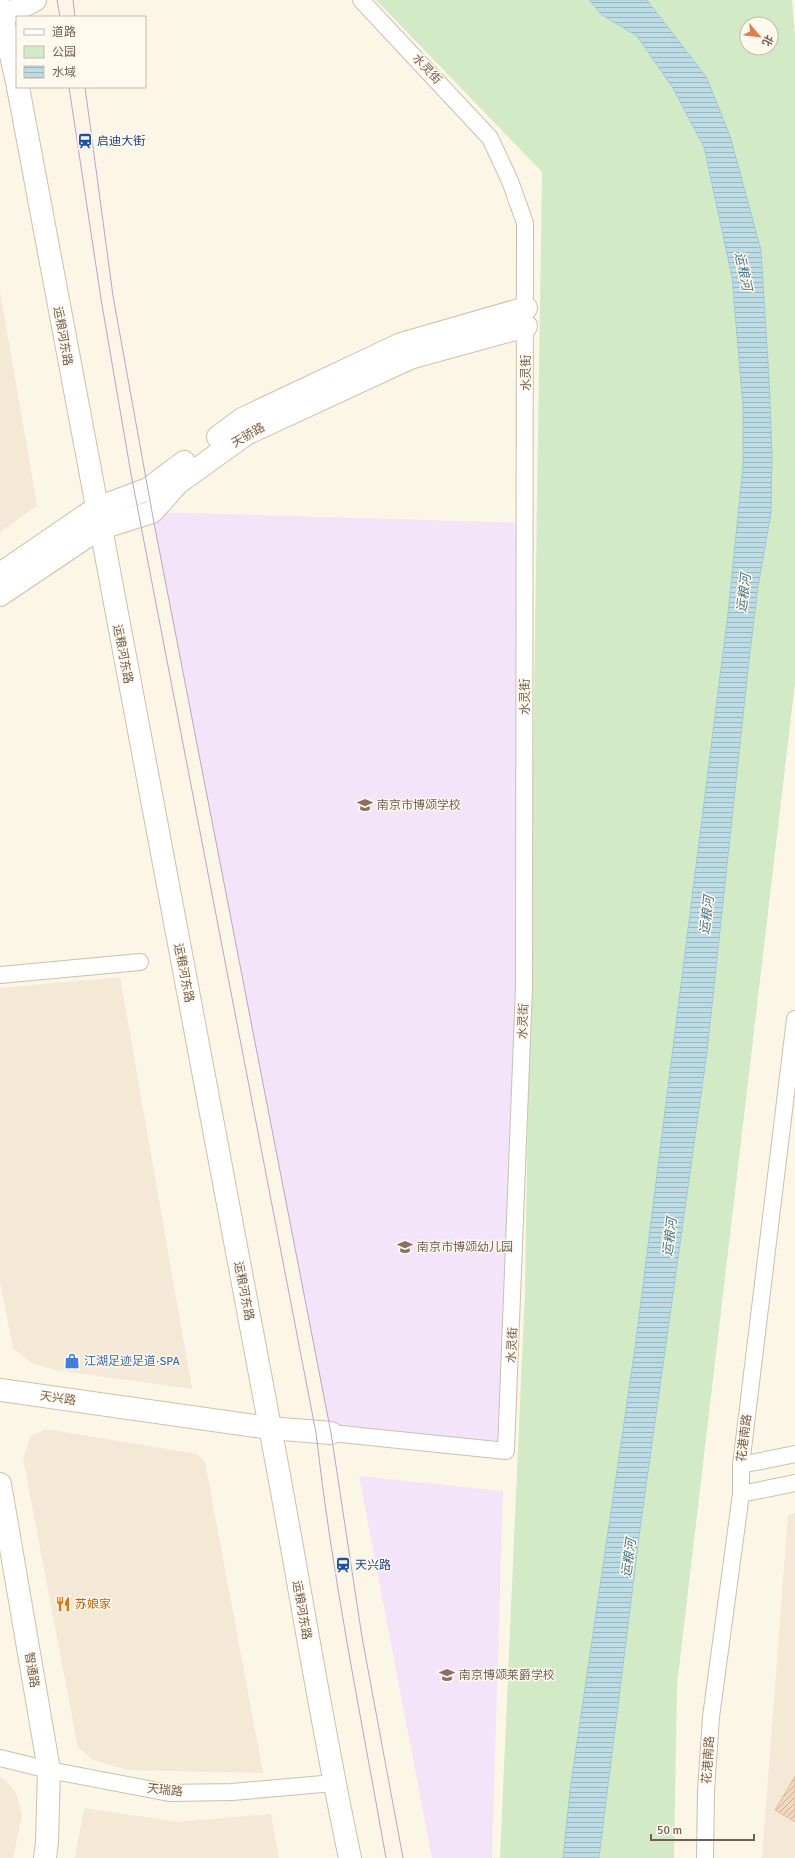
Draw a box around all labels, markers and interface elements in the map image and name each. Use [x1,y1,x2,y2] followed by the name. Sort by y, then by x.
[16,16,146,88] legend
[739,16,779,56] north arrow
[52,25,76,40] text: 道路
[759,33,776,48] text: 北
[52,45,76,60] text: 公园
[409,51,444,88] street label: 水灵街
[52,65,76,80] text: 水域
[76,132,94,150] station icon: 启迪大街
[97,134,145,149] place label: 启迪大街
[731,250,756,295] water label: 运粮河
[50,305,75,367] street label: 运粮河东路
[519,355,534,391] street label: 水灵街
[229,420,268,451] street label: 天骄路
[734,570,755,613] water label: 运粮河
[109,623,136,685] street label: 运粮河东路
[518,679,533,715] street label: 水灵街
[356,796,374,814] school or university icon: 南京市博颂学校
[377,798,461,813] place label: 南京市博颂学校
[697,892,718,935] water label: 运粮河
[170,942,197,1004] street label: 运粮河东路
[515,1003,532,1039] street label: 水灵街
[660,1214,681,1257] water label: 运粮河
[396,1238,414,1256] school or university icon: 南京市博颂幼儿园
[417,1240,513,1255] place label: 南京市博颂幼儿园
[230,1260,257,1322] street label: 运粮河东路
[504,1327,521,1363] street label: 水灵街
[63,1352,81,1370] shop icon: 江湖足迹足道·SPA
[84,1354,180,1369] place label: 江湖足迹足道·SPA
[39,1389,77,1408] street label: 天兴路
[734,1413,755,1463] street label: 花港南路
[618,1535,640,1579] water label: 运粮河
[334,1556,352,1574] station icon: 天兴路
[355,1558,391,1573] place label: 天兴路
[289,1579,314,1641] street label: 运粮河东路
[54,1595,72,1613] restaurant icon: 苏娘家
[75,1597,111,1612] place label: 苏娘家
[21,1651,42,1689] street label: 智通路
[438,1666,456,1684] school or university icon: 南京博颂莱爵学校
[459,1668,555,1683] place label: 南京博颂莱爵学校
[699,1736,718,1785] street label: 花港南路
[146,1781,184,1800] street label: 天瑞路
[651,1816,754,1842] scale bar
[657,1823,682,1838] text: 50 m

